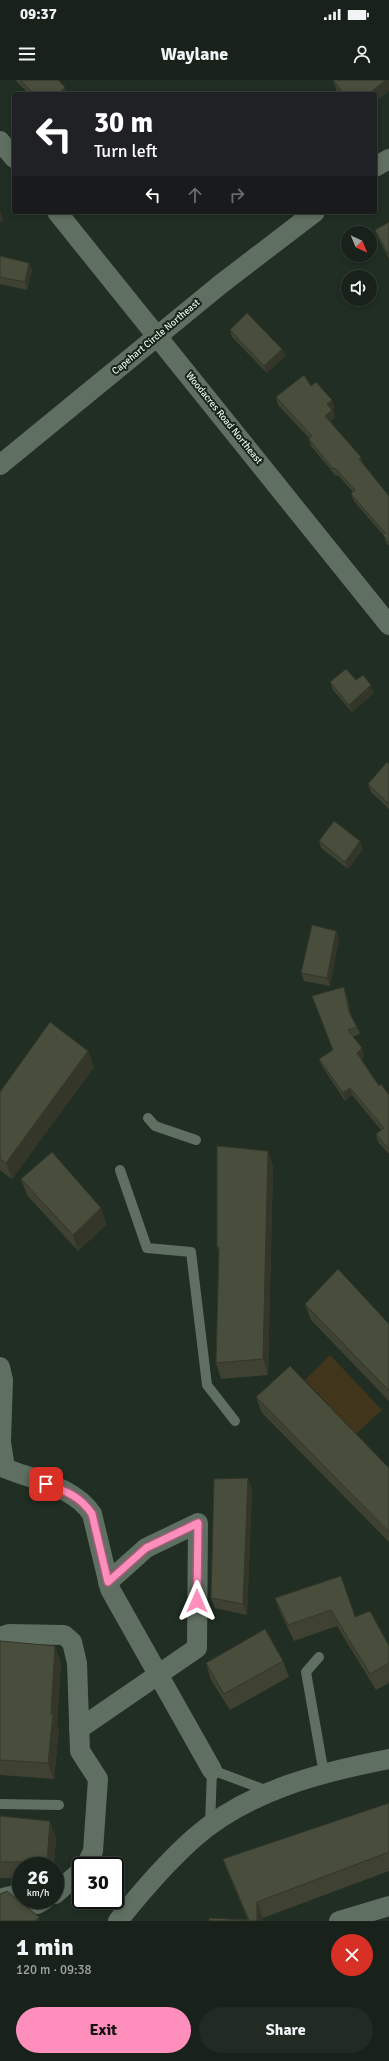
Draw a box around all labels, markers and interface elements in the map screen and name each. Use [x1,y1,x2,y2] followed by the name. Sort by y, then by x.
[20,5,57,23] text: 09:37
[16,43,38,65] icon: menu
[161,43,228,65] text: Waylane
[351,43,373,65] icon: person
[94,106,153,140] text: 30 m
[28,108,80,160] icon: left
[94,140,157,162] text: Turn left
[142,184,164,206] icon: left
[184,184,206,206] icon: ahead
[226,184,248,206] icon: right
[341,226,377,262] north arrow
[341,226,377,306] map controls
[341,270,377,306] button: sound
[110,296,203,377] street label: Capehart Circle Northeast
[183,370,265,467] street label: Woodacres Road Northeast
[29,1467,63,1501] pin
[35,1473,57,1495] icon: arrive
[176,1580,218,1622] position arrow
[72,1857,124,1909] speed limit sign: 30
[27,1865,49,1890] text: 26
[27,1887,49,1899] text: km/h
[16,1932,74,1962] text: 1 min
[331,1934,373,1976] button: close
[16,1962,92,1978] text: 120 m · 09:38
[16,2007,191,2053] button: Exit
[199,2007,373,2053] button: Share

